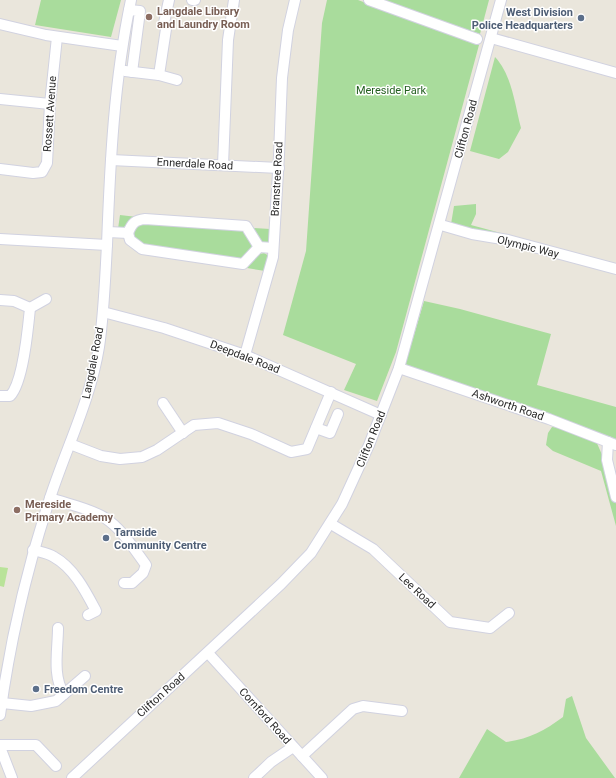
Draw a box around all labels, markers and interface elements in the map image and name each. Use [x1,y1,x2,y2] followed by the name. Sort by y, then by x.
[157,5,250,31] place label: Langdale Library and Laundry Room
[472,6,573,32] place label: West Division Police Headquarters
[144,12,154,22] marker: Langdale Library and Laundry Room
[576,13,586,23] marker: West Division Police Headquarters
[41,75,59,152] street label: Rossett Avenue
[356,84,427,97] park label: Mereside Park
[452,98,480,160] street label: Clifton Road
[269,141,285,217] street label: Branstree Road
[156,156,234,172] street label: Ennerdale Road
[496,233,561,261] street label: Olympic Way
[80,326,106,400] street label: Langdale Road
[208,338,282,376] street label: Deepdale Road
[470,387,546,423] street label: Ashworth Road
[354,409,388,469] street label: Clifton Road
[25,498,114,524] place label: Mereside Primary Academy
[12,505,22,515] marker: Mereside Primary Academy
[114,526,207,552] place label: Tarnside Community Centre
[101,533,111,543] marker: Tarnside Community Centre
[396,571,438,611] street label: Lee Road
[134,670,188,720] street label: Clifton Road
[44,683,123,696] place label: Freedom Centre
[31,684,41,694] marker: Freedom Centre
[236,685,294,747] street label: Cornford Road

